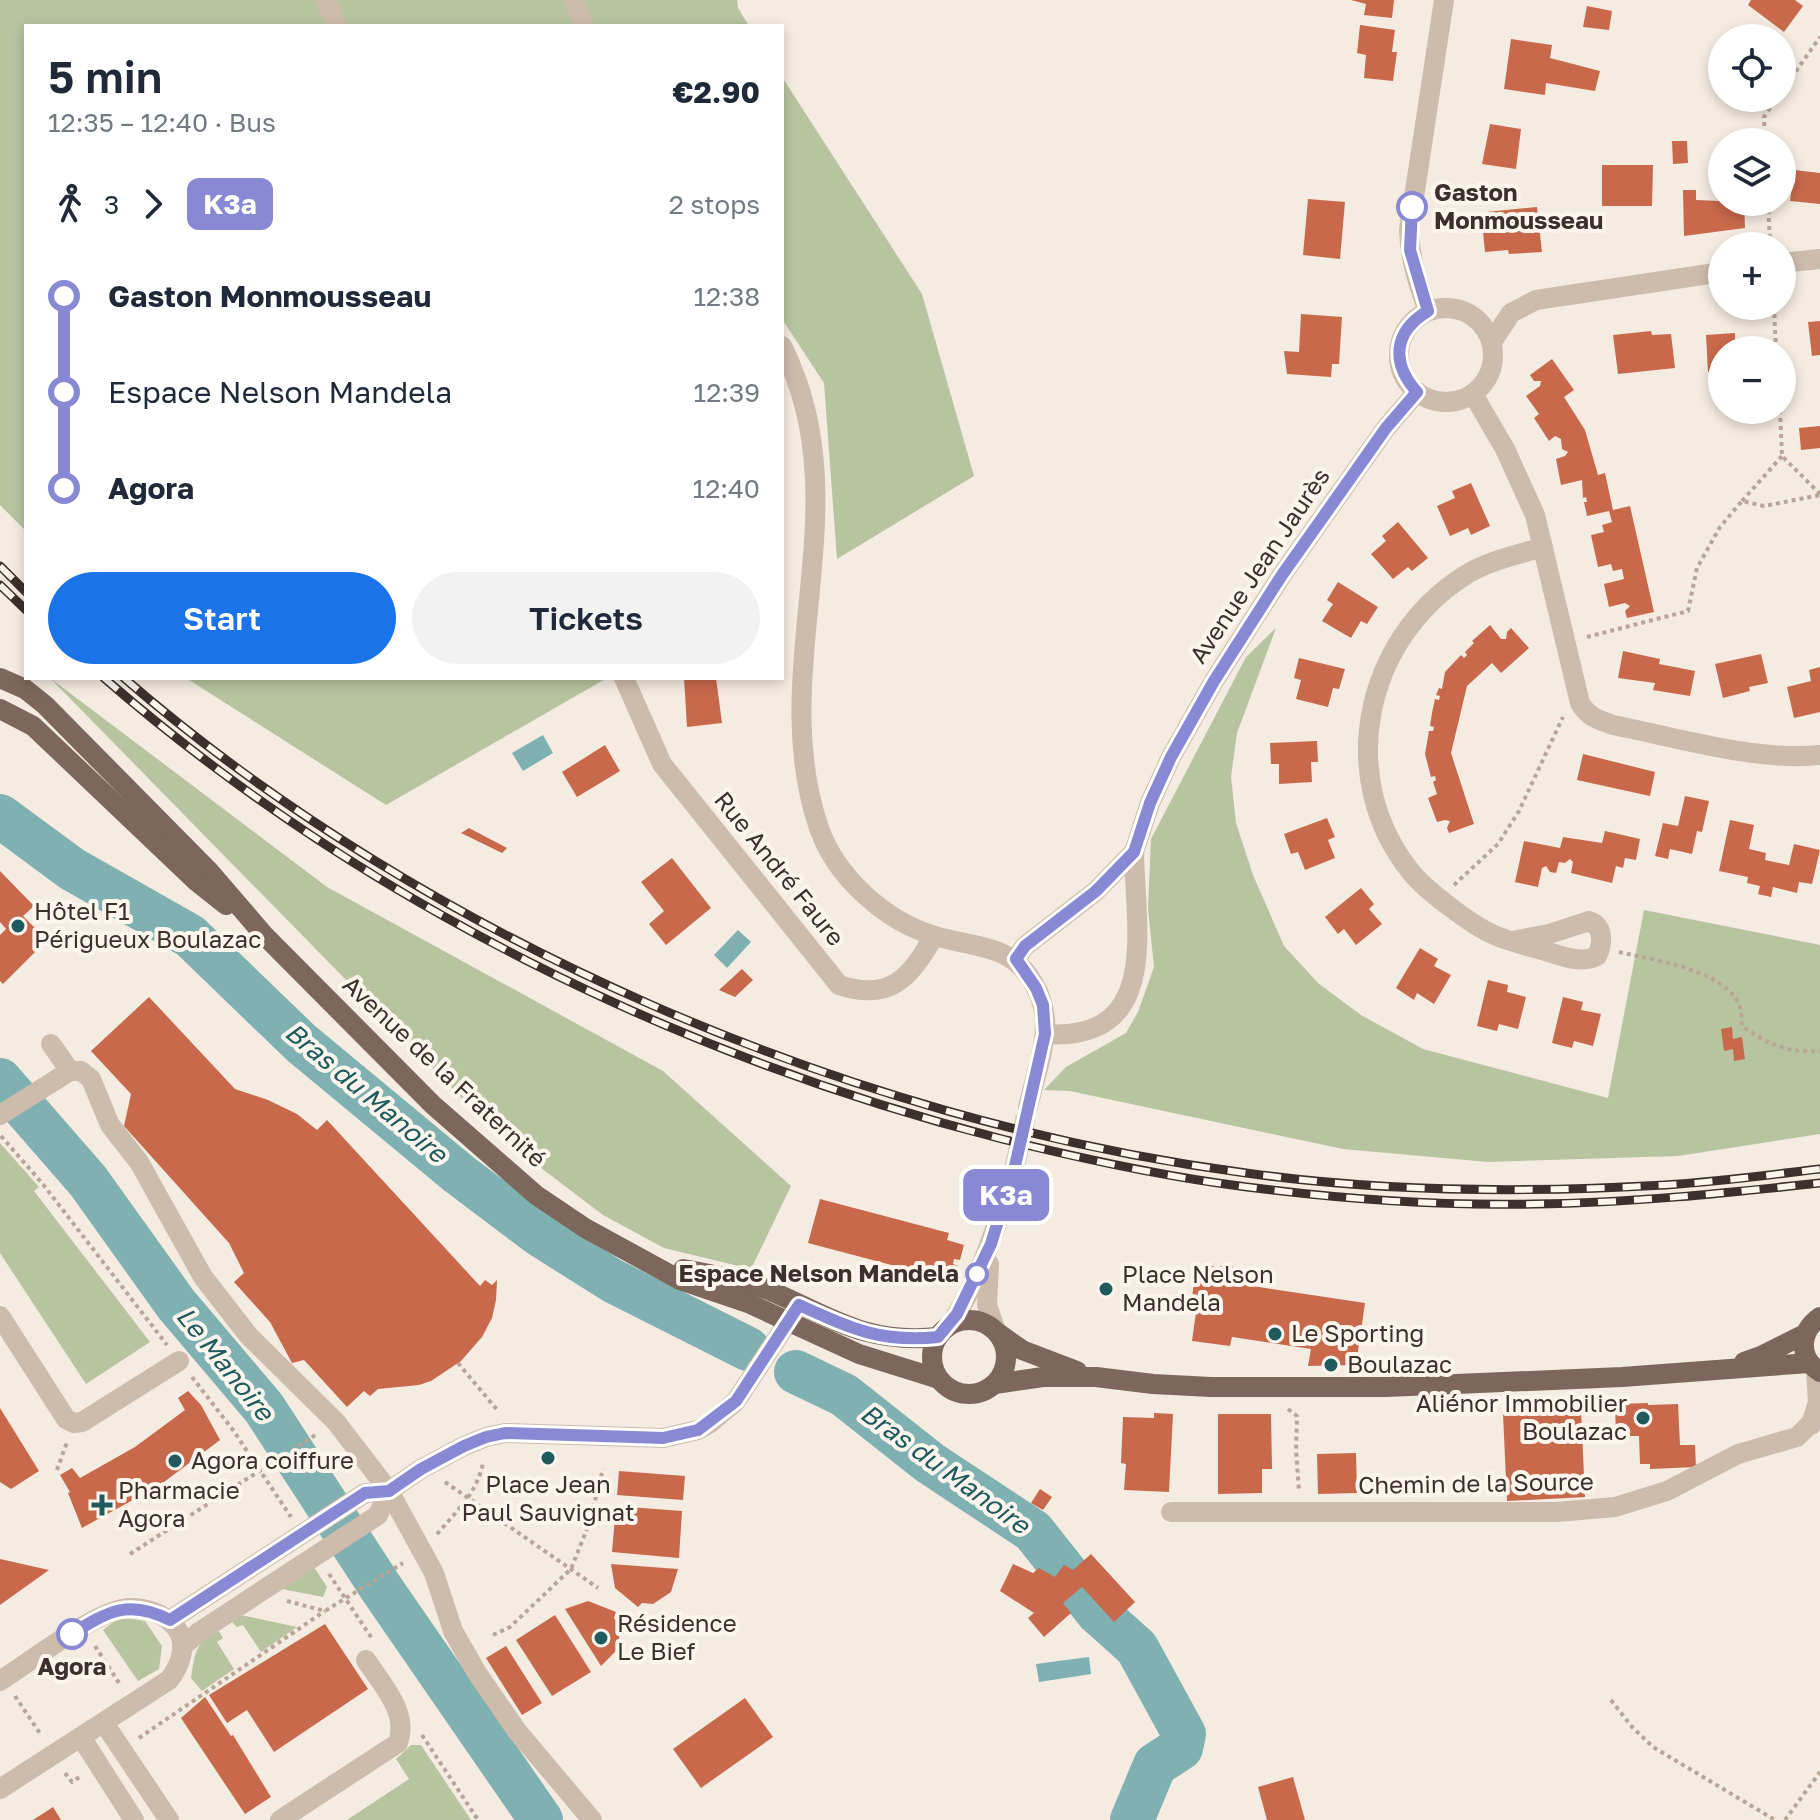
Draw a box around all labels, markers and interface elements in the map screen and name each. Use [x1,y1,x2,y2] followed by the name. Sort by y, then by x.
[1708,24,1796,424] map controls
[1708,24,1796,112] button: locate
[48,50,162,103] text: 5 min
[672,74,760,110] text: €2.90
[48,107,276,138] text: 12:35 – 12:40 · Bus
[1708,128,1796,216] button: layers
[1434,177,1603,234] place label: Gaston Monmousseau
[48,182,92,226] icon: walk
[131,182,175,226] icon: forward
[203,187,257,220] text: K3a
[104,189,119,220] text: 3
[669,189,760,220] text: 2 stops
[1397,192,1427,222] marker: Gaston Monmousseau
[1708,232,1796,320] button: +
[108,278,431,314] text: Gaston Monmousseau
[693,281,760,312] text: 12:38
[1708,336,1796,424] button: −
[108,374,452,410] text: Espace Nelson Mandela
[694,377,760,408] text: 12:39
[1183,462,1335,668] street label: Avenue Jean Jaurès
[108,470,194,506] text: Agora
[693,473,760,504] text: 12:40
[48,572,396,664] button: Start
[412,572,760,664] button: Tickets
[709,785,851,951] street label: Rue André Faure
[34,896,261,953] place label: Hôtel F1 Périgueux Boulazac
[9,917,27,935] marker: Hôtel F1 Périgueux Boulazac
[338,969,553,1173] street label: Avenue de la Fraternité
[279,1016,455,1170] water label: Bras du Manoire
[960,1169,1052,1221] line badge: K3a
[979,1178,1033,1211] text: K3a
[678,1258,959,1287] place label: Espace Nelson Mandela
[1122,1259,1274,1316] place label: Place Nelson Mandela
[966,1263,988,1285] marker: Espace Nelson Mandela
[1097,1280,1115,1298] marker: Place Nelson Mandela
[170,1301,282,1428] water label: Le Manoire
[1291,1318,1424,1347] place label: Le Sporting
[1266,1325,1284,1343] marker: Le Sporting
[1347,1349,1452,1378] place label: Boulazac
[1322,1356,1340,1374] marker: Boulazac
[1416,1388,1627,1445] place label: Aliénor Immobilier Boulazac
[855,1397,1037,1541] water label: Bras du Manoire
[1634,1409,1652,1427] marker: Aliénor Immobilier Boulazac
[191,1445,354,1474] place label: Agora coiffure
[539,1449,557,1467] marker: Place Jean Paul Sauvignat
[166,1452,184,1470] marker: Agora coiffure
[1358,1466,1594,1499] street label: Chemin de la Source
[462,1469,635,1526] place label: Place Jean Paul Sauvignat
[118,1475,240,1532] place label: Pharmacie Agora
[93,1496,111,1514] marker: Pharmacie Agora
[617,1608,737,1665] place label: Résidence Le Bief
[57,1619,87,1649] marker: Agora
[592,1629,610,1647] marker: Résidence Le Bief
[38,1651,107,1680] place label: Agora

